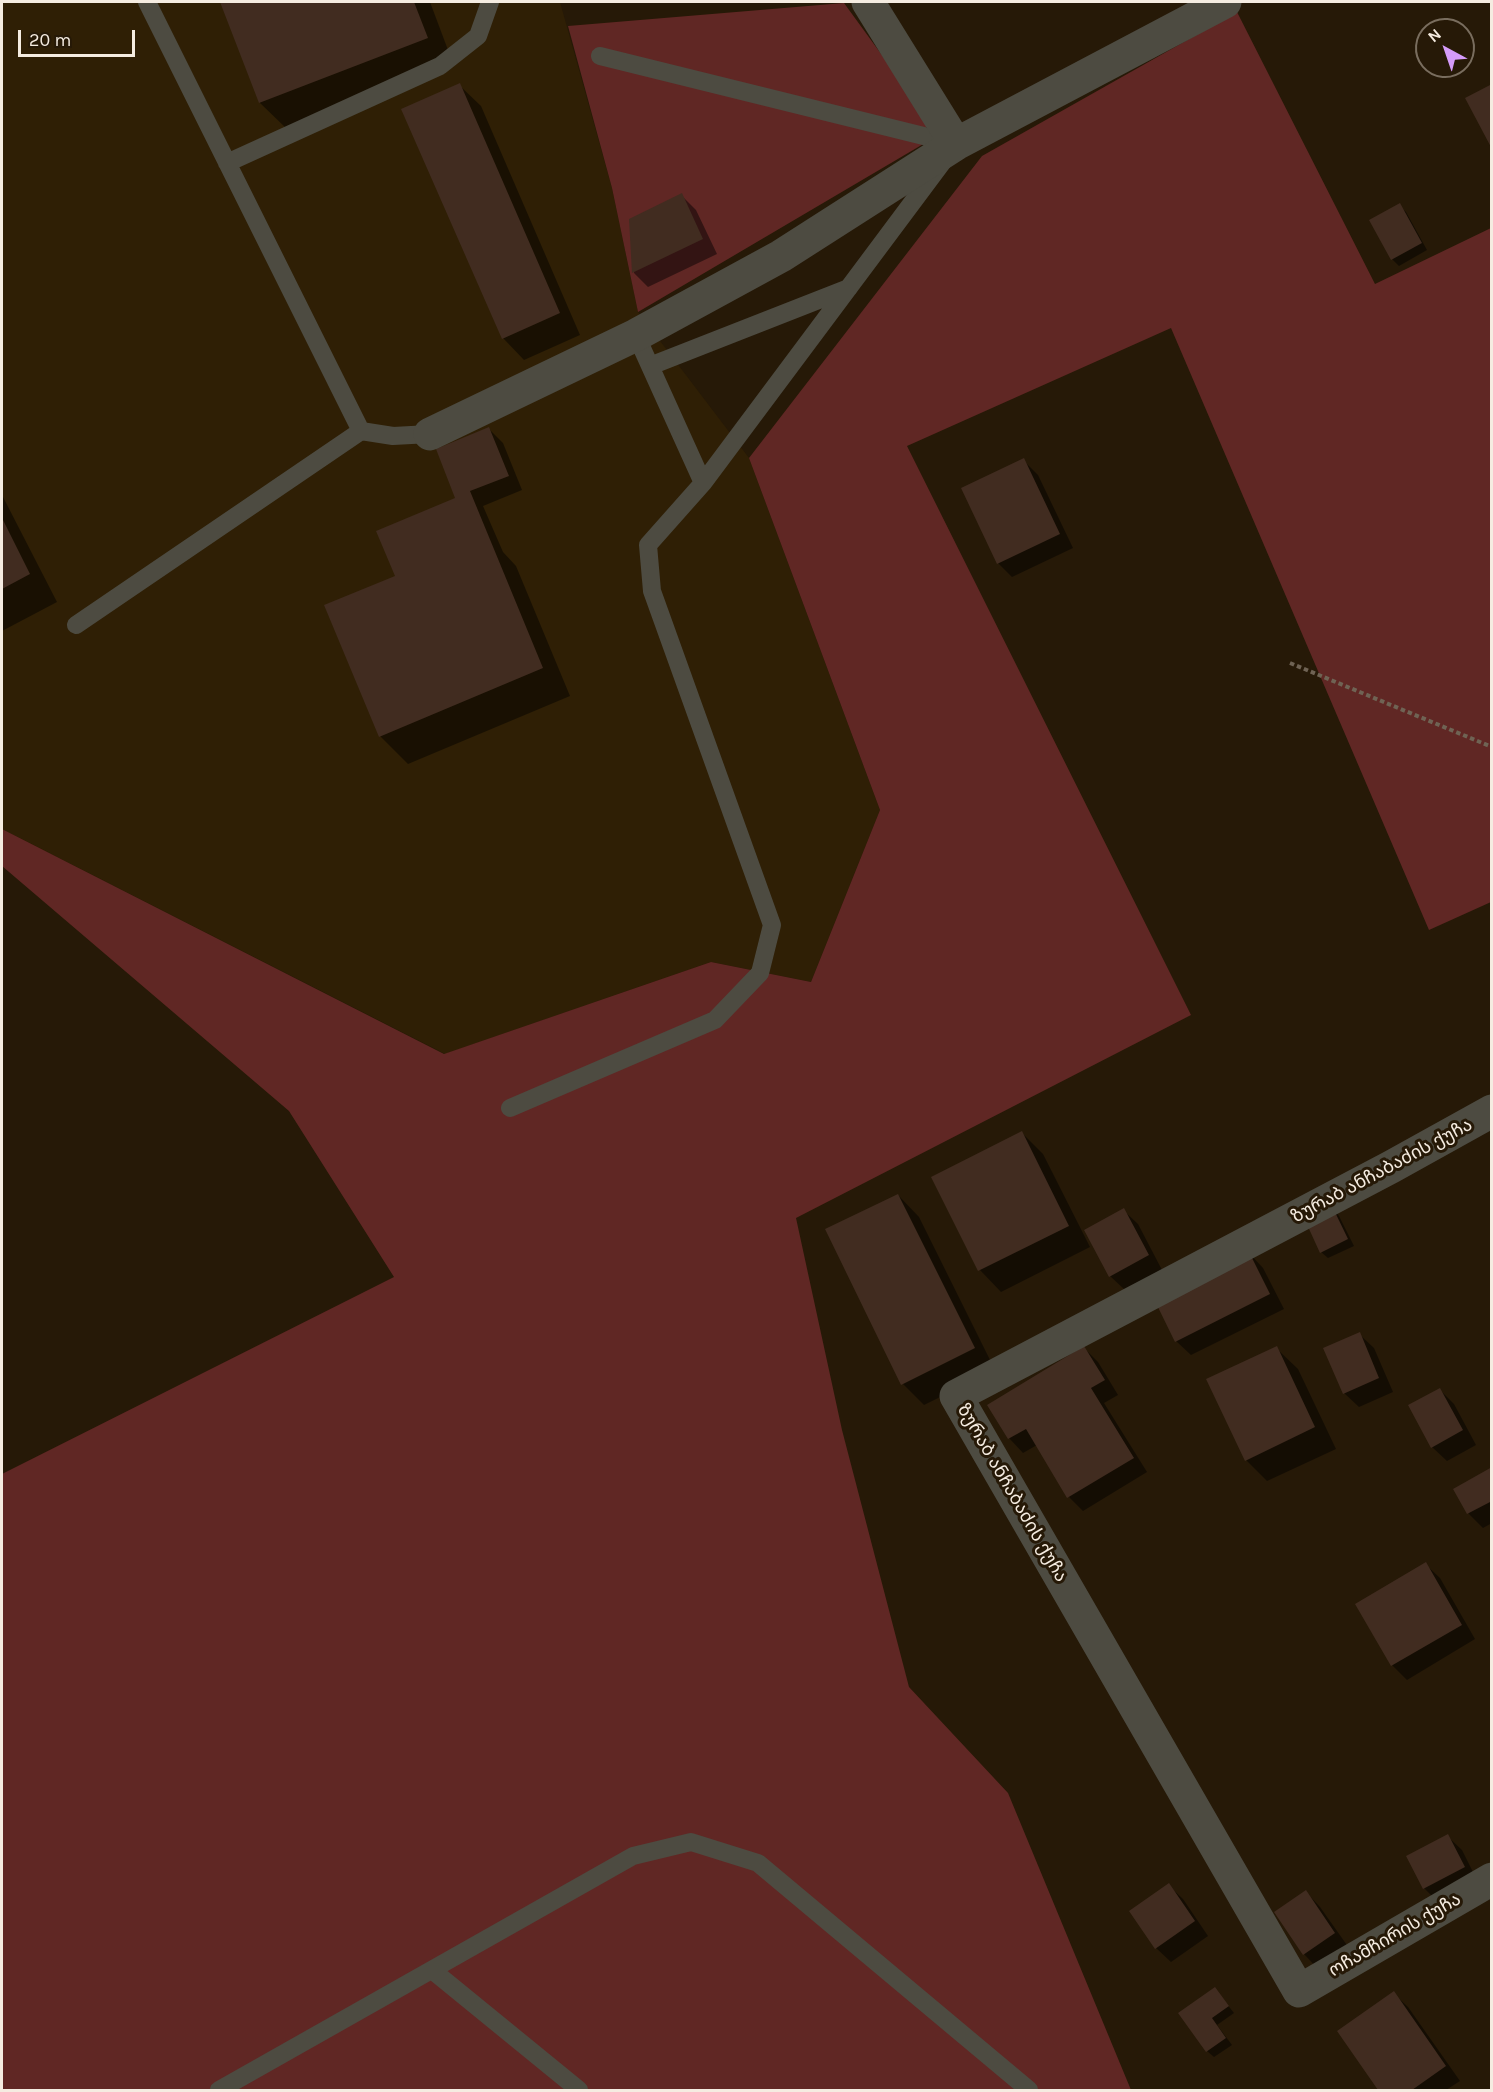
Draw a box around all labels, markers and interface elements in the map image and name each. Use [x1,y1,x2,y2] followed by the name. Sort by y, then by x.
[21,18,138,56] scale bar
[1415,18,1475,78] north arrow
[1424,24,1445,46] text: N
[29,29,71,51] text: 20 m
[1288,1114,1476,1228] street label: ზურაბ ანჩაბაძის ქუჩა
[952,1400,1072,1586] street label: ზურაბ ანჩაბაძის ქუჩა
[1325,1888,1465,1982] street label: ოჩამჩირის ქუჩა

